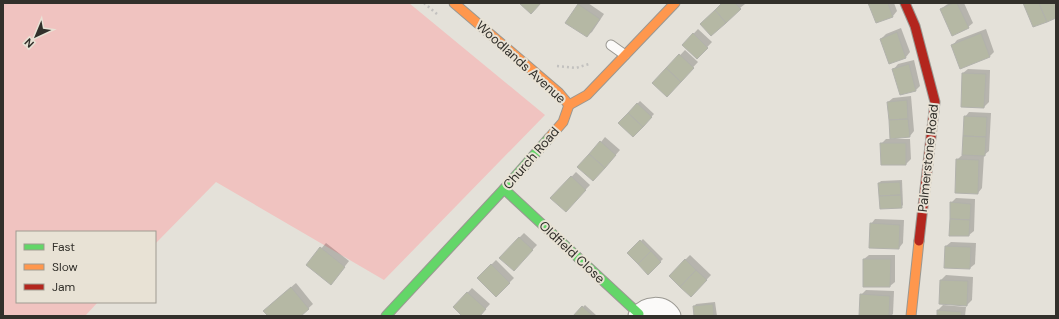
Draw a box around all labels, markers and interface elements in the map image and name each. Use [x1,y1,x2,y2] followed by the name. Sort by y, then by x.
[16,16,56,56] north arrow
[472,17,570,107] street label: Woodlands Avenue
[21,35,37,51] text: N
[914,103,942,213] street label: Palmerstone Road
[499,123,563,193] street label: Church Road
[535,217,609,287] street label: Oldfield Close
[16,231,156,303] legend
[52,239,75,255] text: Fast
[52,259,78,275] text: Slow
[52,279,75,295] text: Jam

